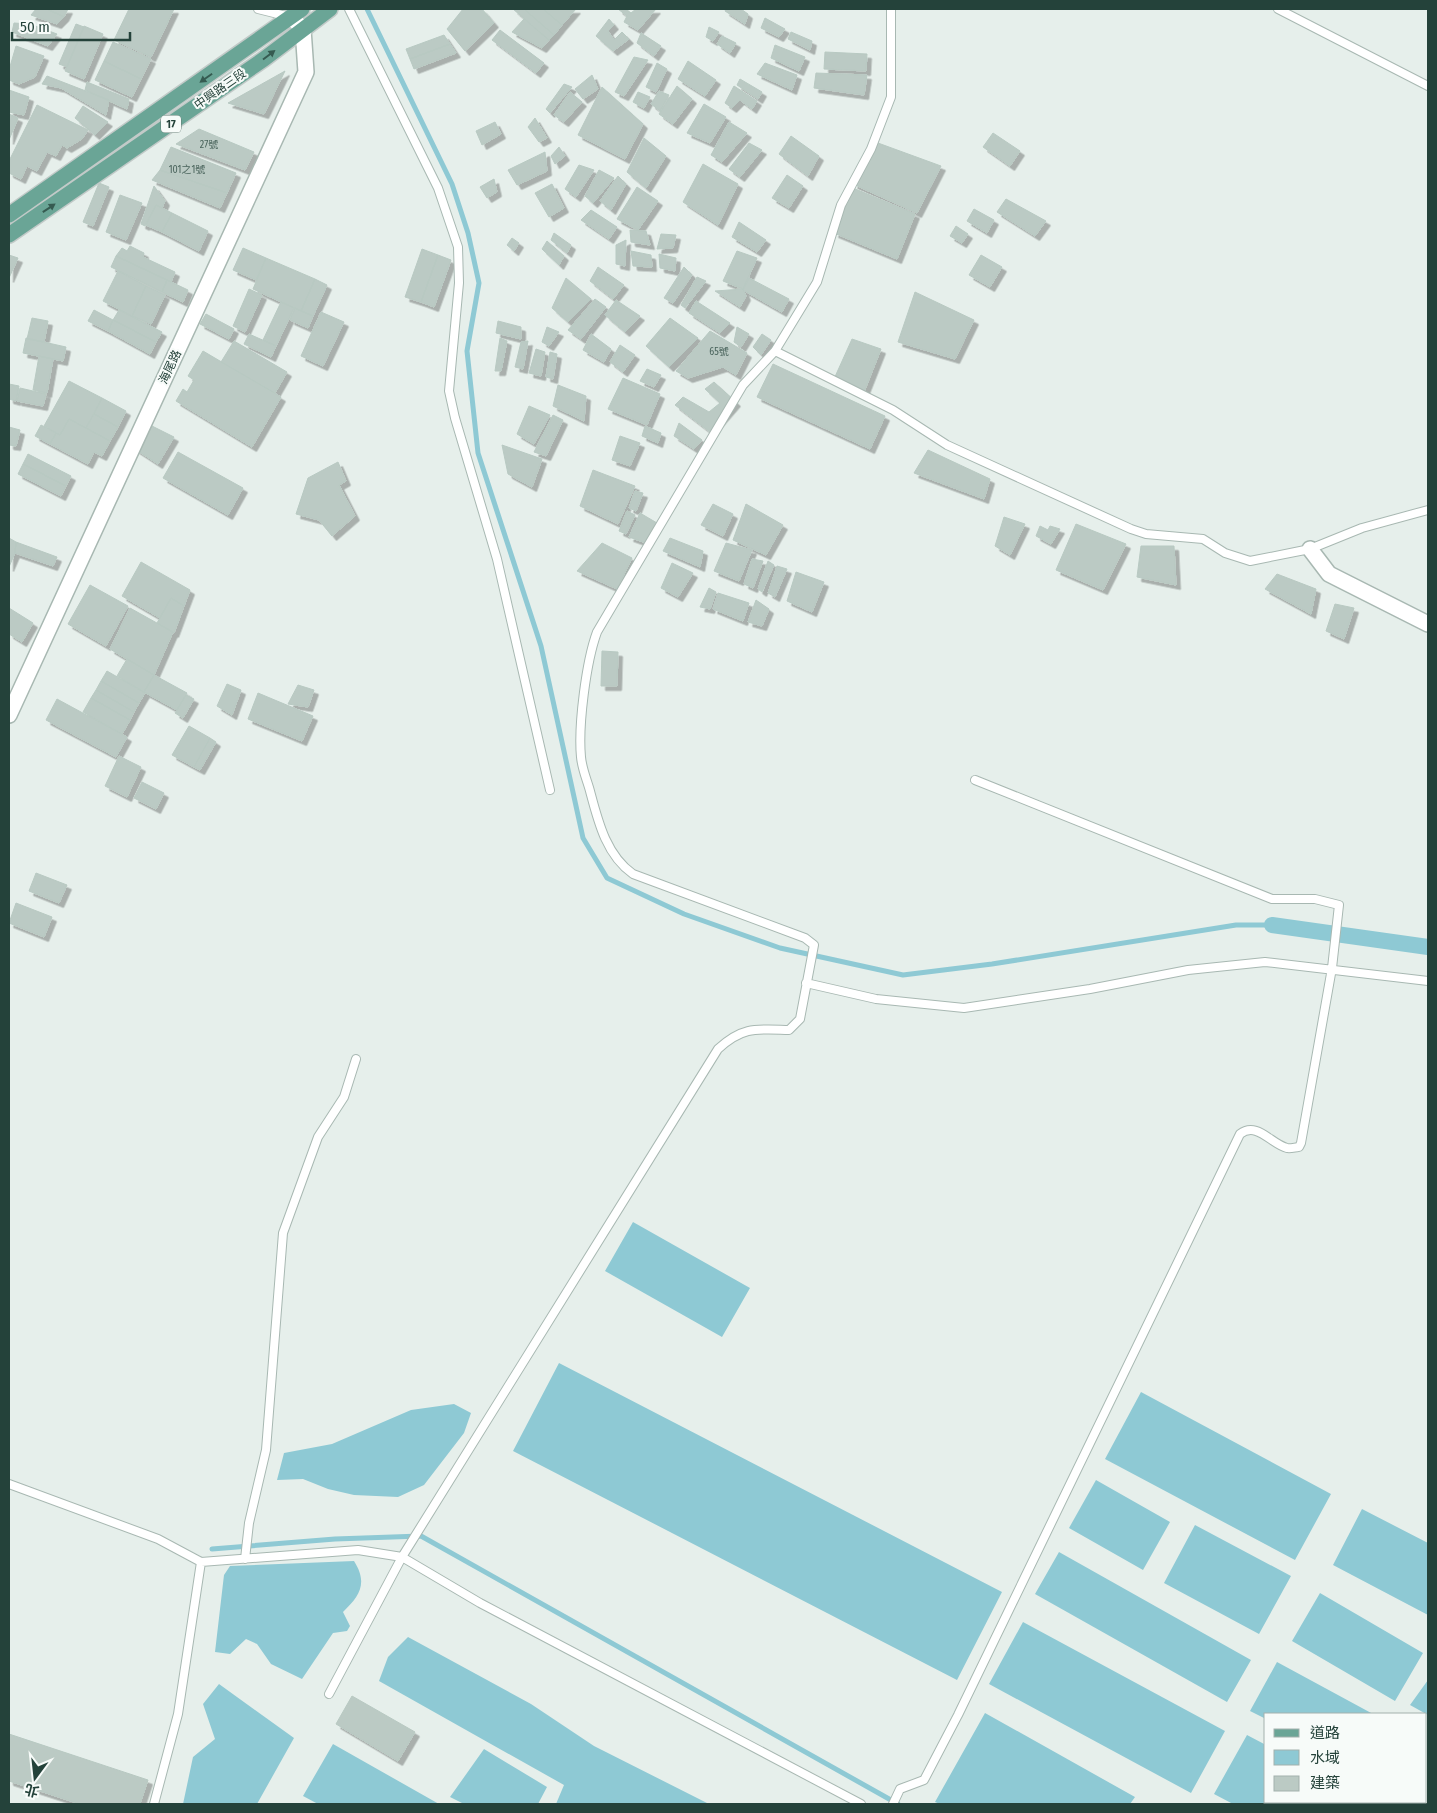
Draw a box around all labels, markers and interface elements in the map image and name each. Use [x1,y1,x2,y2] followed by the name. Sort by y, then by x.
[12,10,130,42] scale bar
[20,18,50,36] text: 50 m
[262,50,276,60] one-way arrow
[191,66,249,112] street label: 中興路三段
[199,73,213,83] one-way arrow
[161,116,181,132] road number: 17
[200,139,218,151] house number: 27號
[169,164,205,176] house number: 101之1號
[42,203,56,213] one-way arrow
[709,346,729,358] house number: 65號
[156,348,184,386] street label: 海尾路
[1264,1713,1427,1803] legend
[1310,1724,1340,1742] text: 道路
[1310,1749,1340,1767] text: 水域
[10,1753,60,1803] north arrow
[1310,1774,1340,1792] text: 建築
[23,1780,41,1800] text: 北

